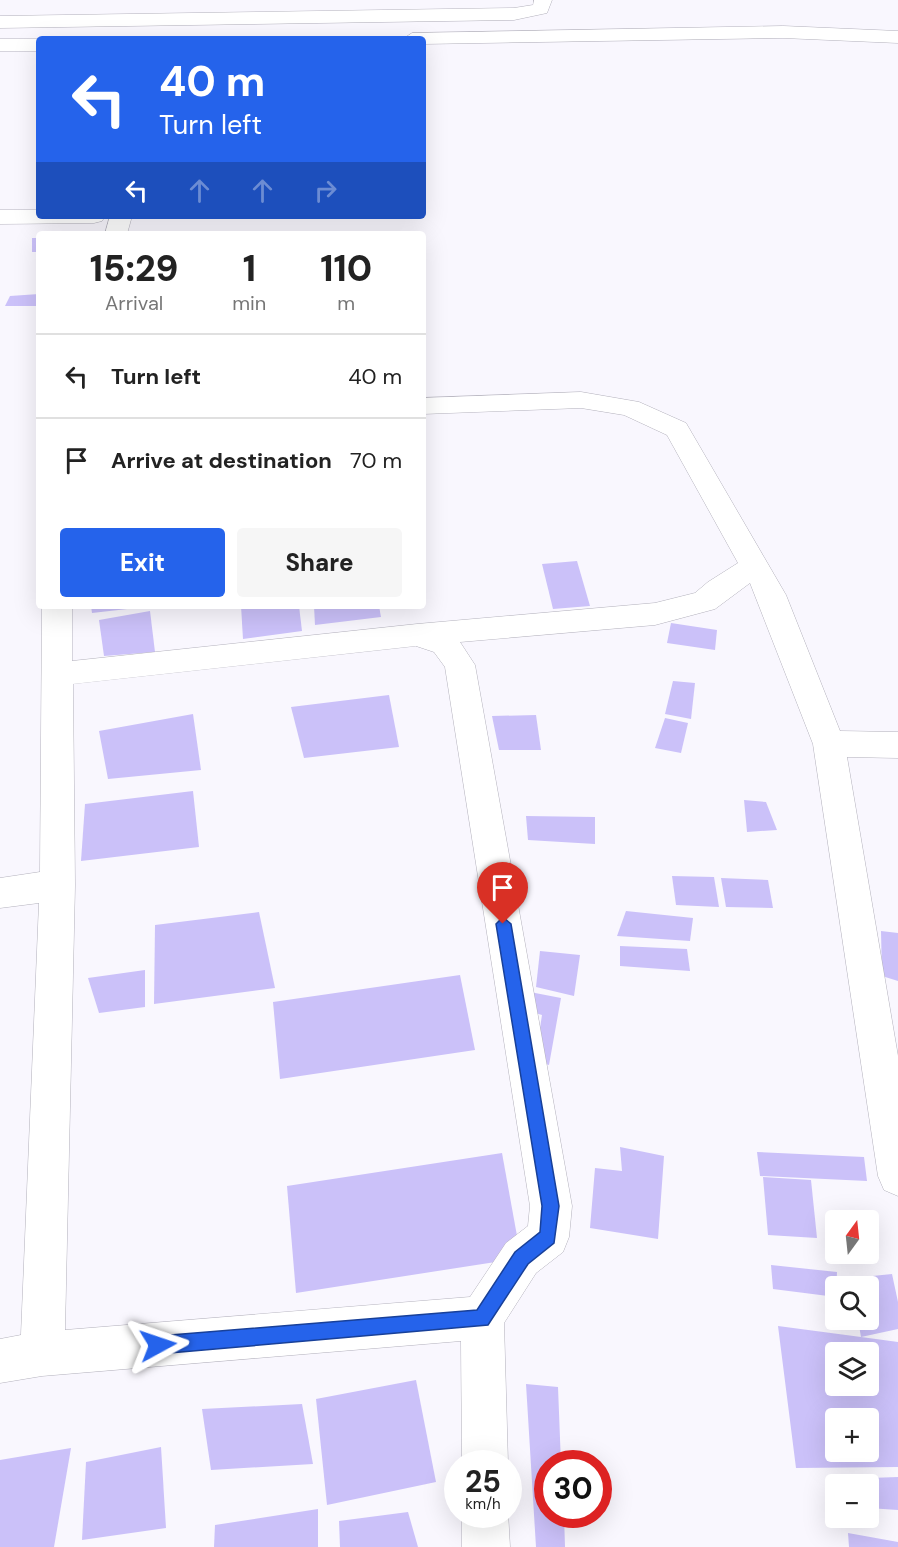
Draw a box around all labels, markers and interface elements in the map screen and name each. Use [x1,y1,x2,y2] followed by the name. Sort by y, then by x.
[159,54,265,109] text: 40 m
[60,60,138,138] icon: left
[159,107,262,142] text: Turn left
[120,174,153,207] icon: left
[183,174,216,207] icon: ahead
[246,174,279,207] icon: ahead
[309,174,342,207] icon: right
[90,245,178,292] text: 15:29
[243,245,256,292] text: 1
[320,245,372,292] text: 110
[105,290,163,316] text: Arrival
[232,290,266,316] text: min
[337,290,355,316] text: m
[60,360,93,393] icon: left
[111,362,201,391] text: Turn left
[348,362,402,391] text: 40 m
[60,444,93,477] icon: arrive
[111,446,332,475] text: Arrive at destination
[350,446,402,475] text: 70 m
[60,528,225,597] button: Exit
[237,528,402,597] button: Share
[477,862,528,924] pin
[486,871,519,904] icon: arrive
[825,1210,879,1264] north arrow
[825,1210,879,1528] map controls
[825,1276,879,1330] button: search
[126,1313,190,1377] position arrow
[825,1342,879,1396] button: layers
[825,1408,879,1462] button: +
[534,1450,612,1528] speed limit sign: 30
[465,1462,501,1501] text: 25
[825,1474,879,1528] button: −
[465,1494,501,1514] text: km/h

